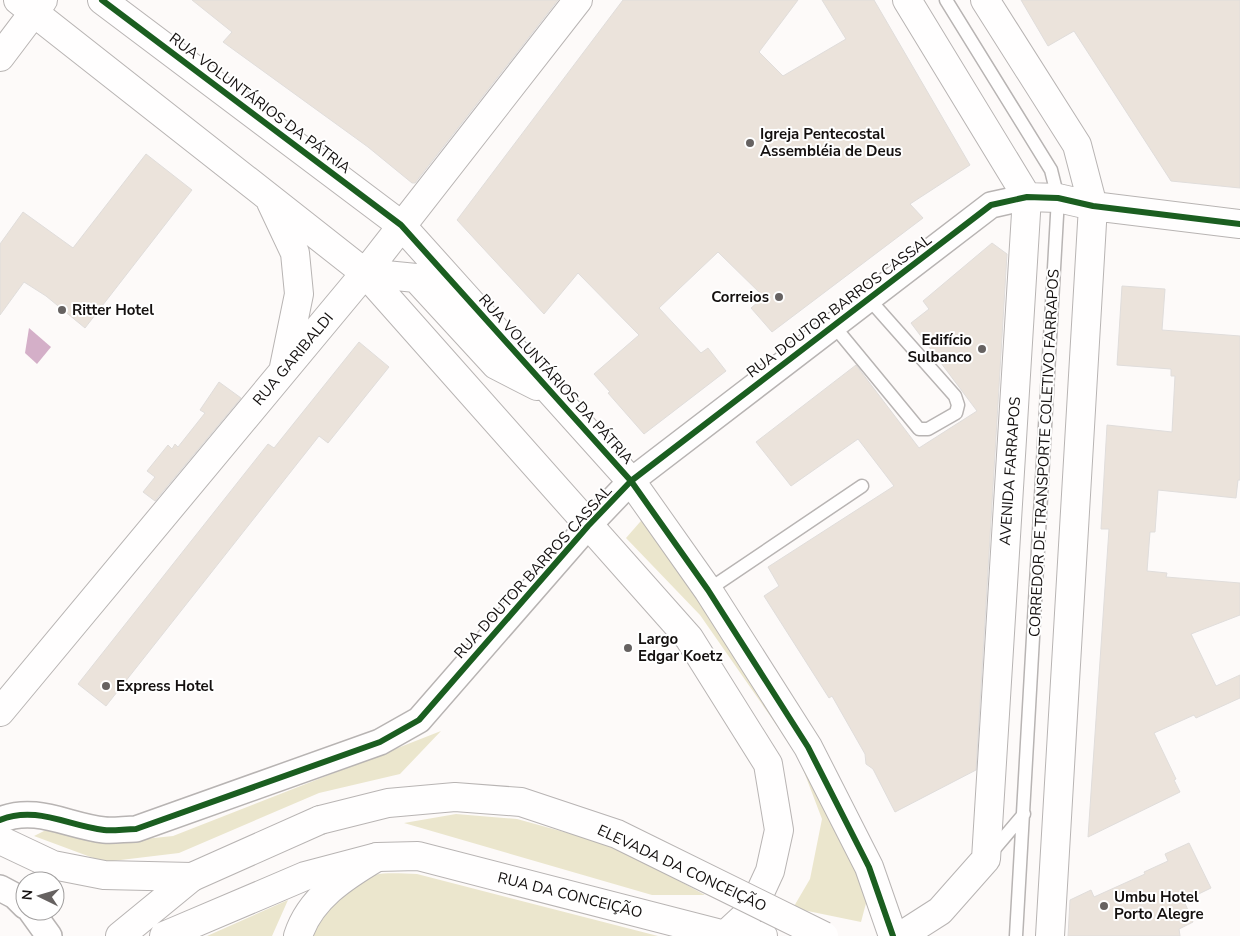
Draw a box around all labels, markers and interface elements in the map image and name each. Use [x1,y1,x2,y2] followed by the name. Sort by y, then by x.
[165,28,355,178] street label: RUA VOLUNTÁRIOS DA PÁTRIA
[760,124,902,161] place label: Igreja Pentecostal Assembléia de Deus
[744,137,756,149] marker: Igreja Pentecostal Assembléia de Deus
[742,230,936,382] street label: RUA DOUTOR BARROS CASSAL
[1024,269,1064,637] street label: CORREDOR DE TRANSPORTE COLETIVO FARRAPOS
[711,287,769,307] place label: Correios
[474,290,638,468] street label: RUA VOLUNTÁRIOS DA PÁTRIA
[773,291,785,303] marker: Correios
[72,300,154,320] place label: Ritter Hotel
[56,304,68,316] marker: Ritter Hotel
[248,308,338,410] street label: RUA GARIBALDI
[908,330,972,367] place label: Edifício Sulbanco
[976,343,988,355] marker: Edifício Sulbanco
[995,396,1025,546] street label: AVENIDA FARRAPOS
[450,481,616,663] street label: RUA DOUTOR BARROS CASSAL
[638,629,723,666] place label: Largo Edgar Koetz
[622,642,634,654] marker: Largo Edgar Koetz
[116,676,214,696] place label: Express Hotel
[100,680,112,692] marker: Express Hotel
[594,820,770,916] street label: ELEVADA DA CONCEIÇÃO
[496,867,644,923] street label: RUA DA CONCEIÇÃO
[15,871,65,921] north arrow
[1114,887,1204,924] place label: Umbu Hotel Porto Alegre
[18,889,37,901] text: N
[1098,900,1110,912] marker: Umbu Hotel Porto Alegre

